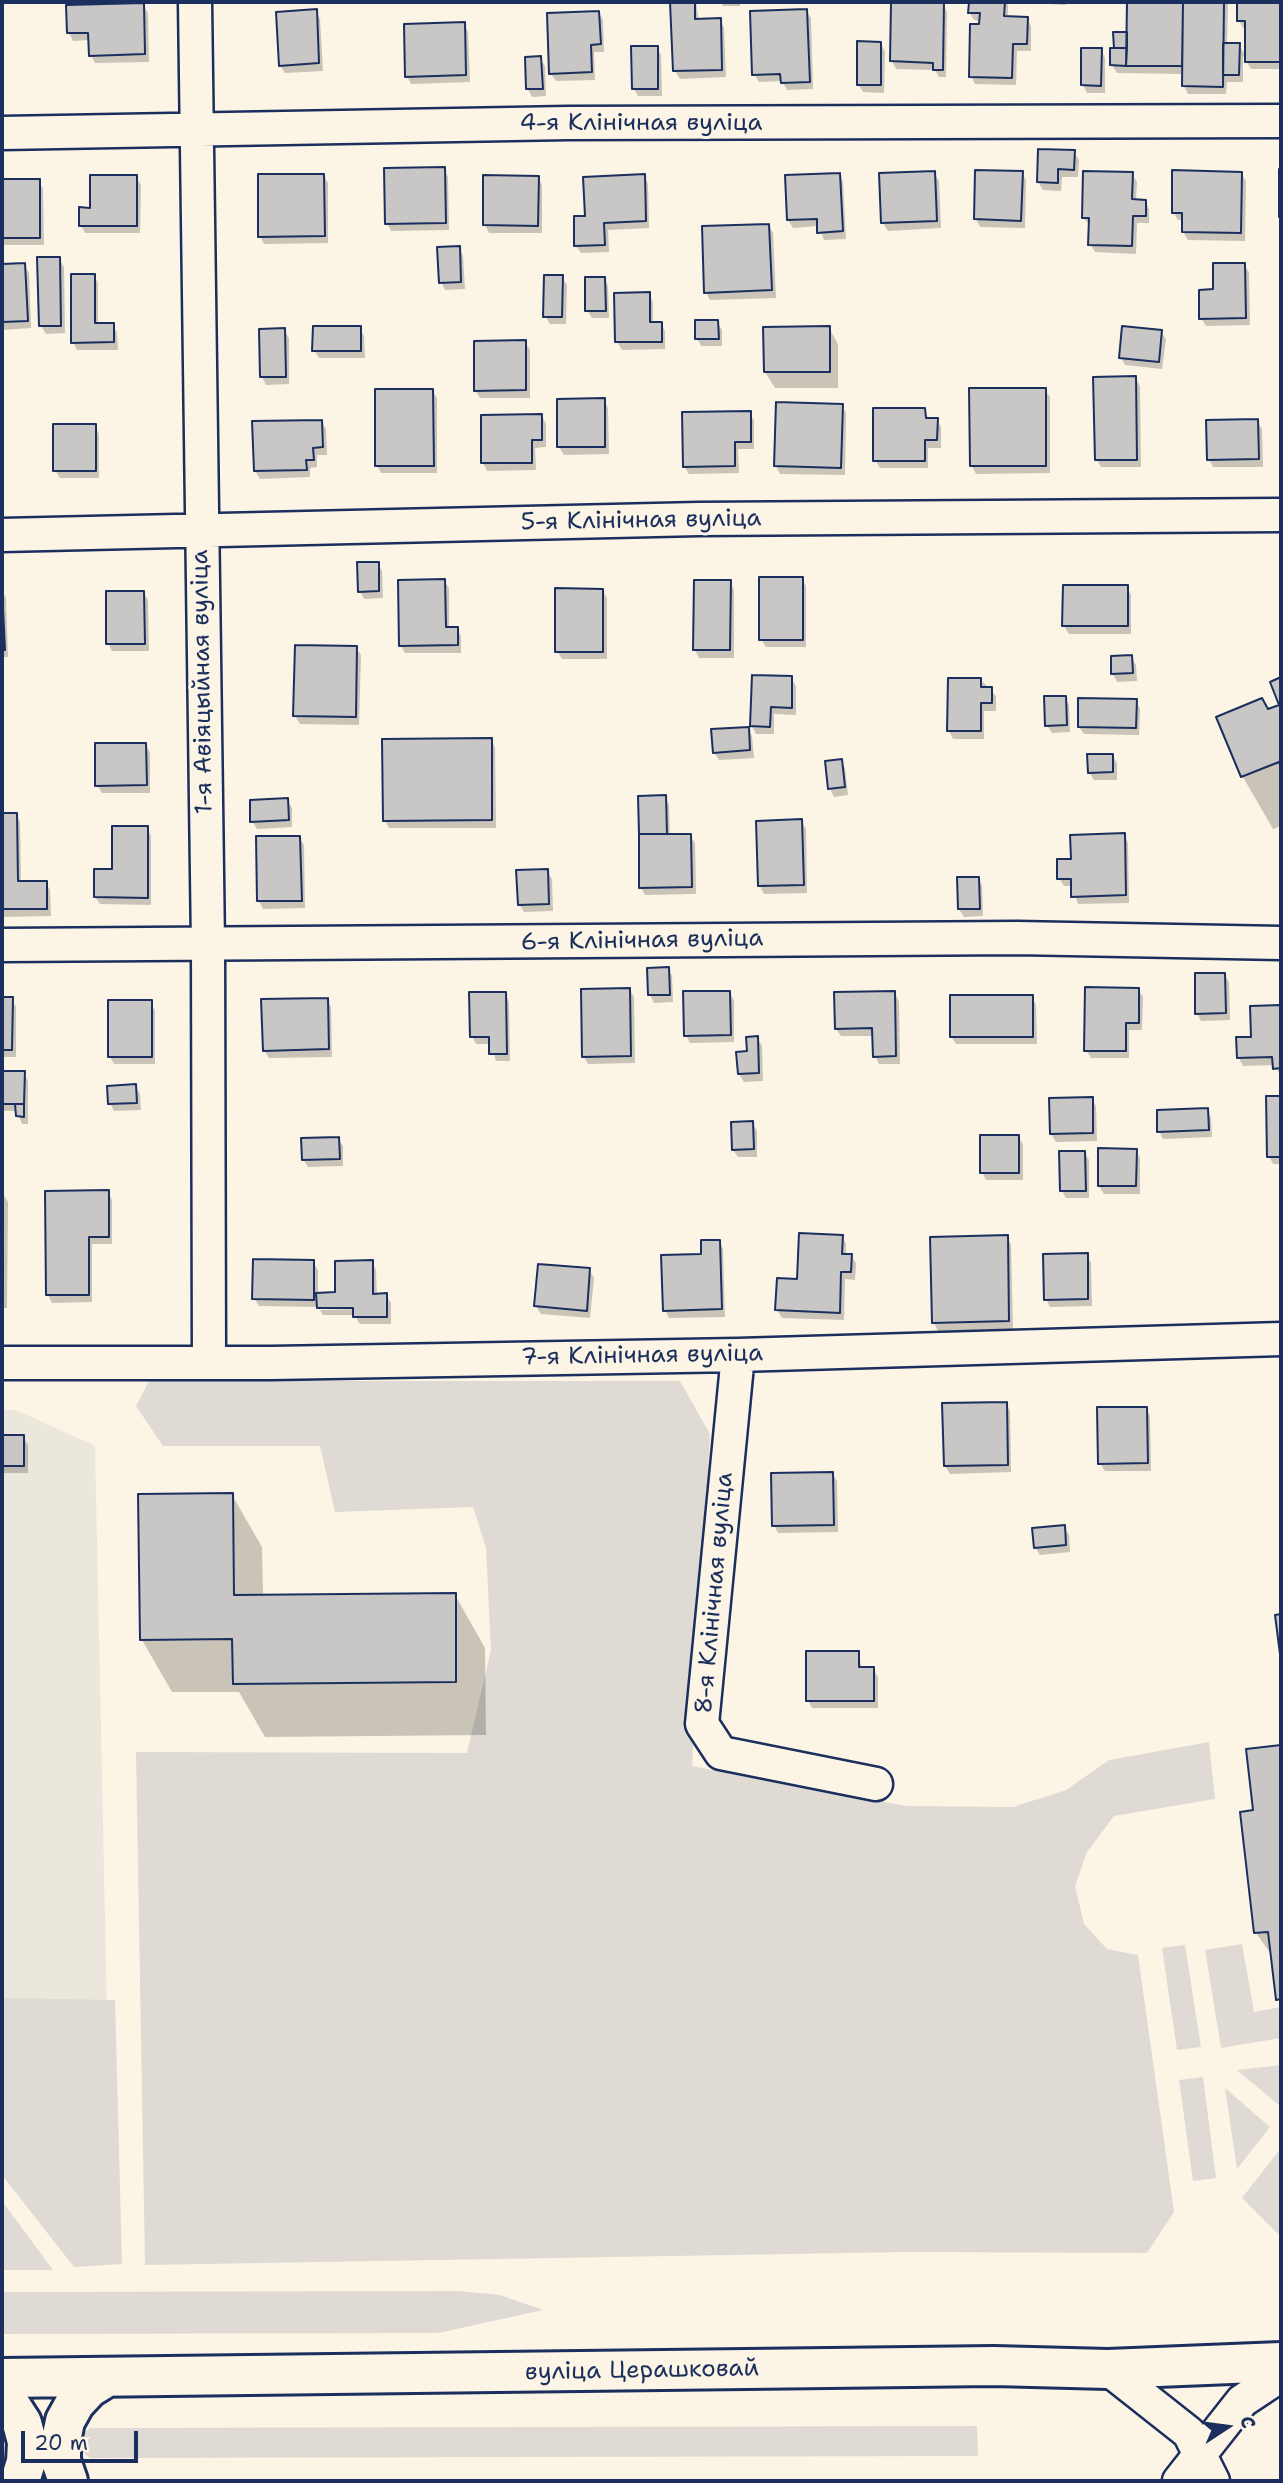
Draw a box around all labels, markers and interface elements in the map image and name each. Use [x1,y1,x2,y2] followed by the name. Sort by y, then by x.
[520,110,762,138] street label: 4-я Клінічная вуліца
[520,505,762,537] street label: 5-я Клінічная вуліца
[186,549,220,815] street label: 1-я Авіяцыйная вуліца
[520,924,764,958] street label: 6-я Клінічная вуліца
[521,1339,763,1373] street label: 7-я Клінічная вуліца
[690,1471,740,1715] street label: 8-я Клінічная вуліца
[525,2355,759,2387] street label: вуліца Церашковай
[1192,2392,1262,2462] north arrow
[1234,2414,1261,2431] text: С
[24,2416,142,2460] scale bar
[34,2429,88,2457] text: 20 m

